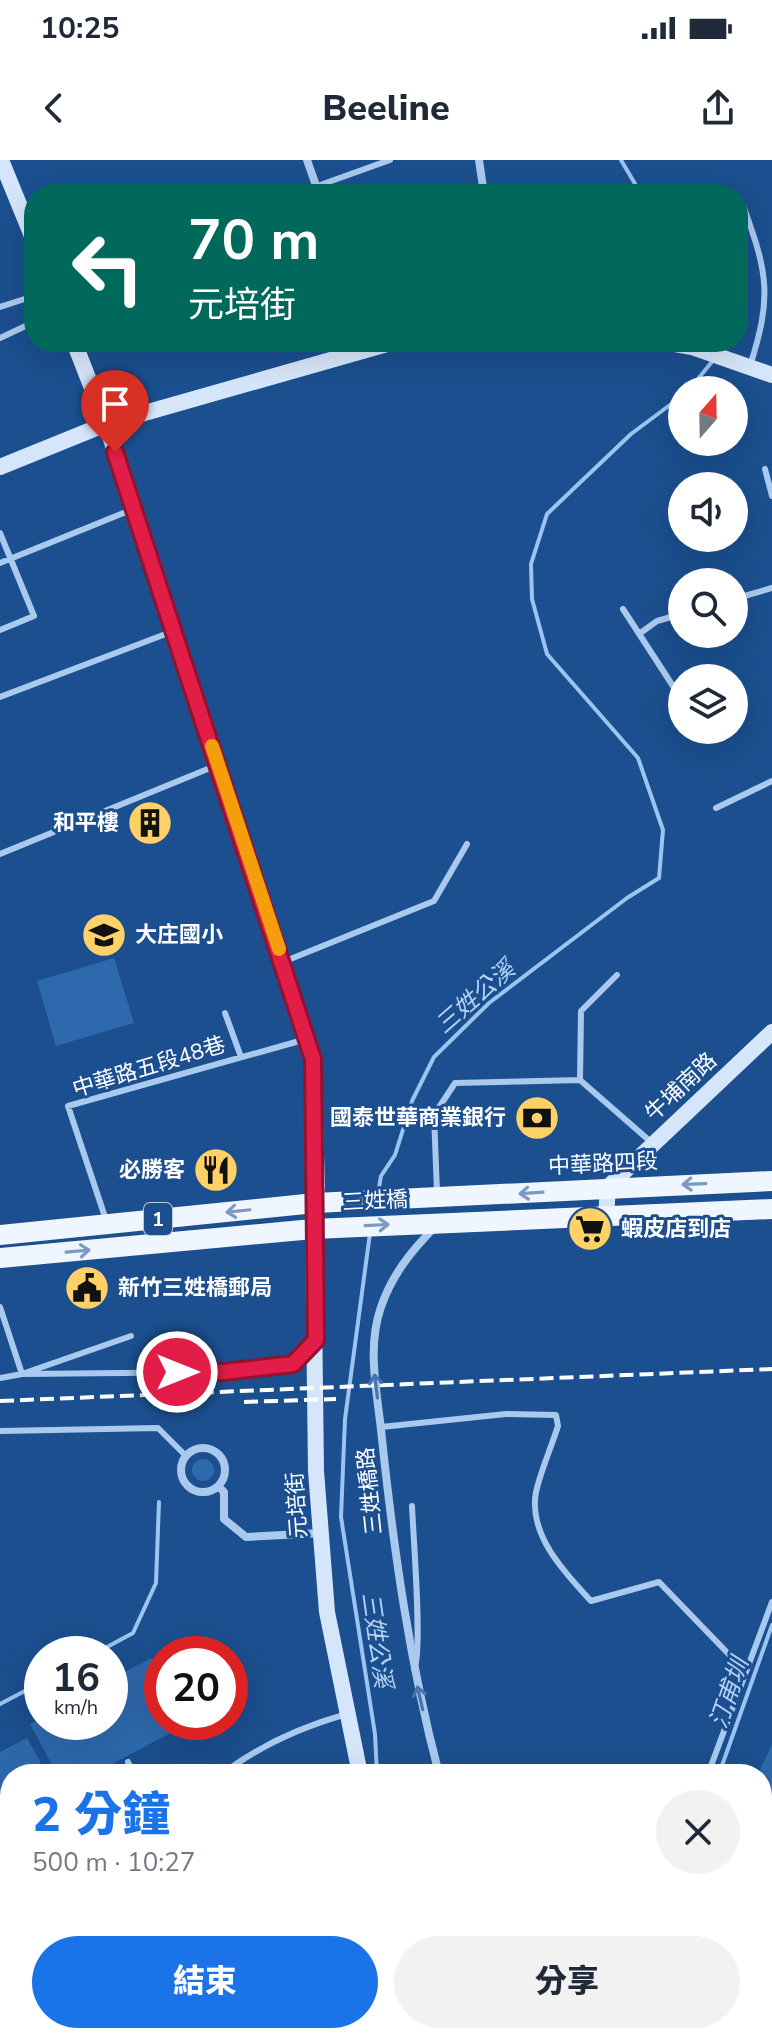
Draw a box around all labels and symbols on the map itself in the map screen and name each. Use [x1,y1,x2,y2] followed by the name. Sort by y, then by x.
[81,370,149,452] pin
[668,376,748,456] north arrow
[126,799,174,847] building icon: 和平樓
[53,808,119,838] place label: 和平樓
[80,911,128,959] school or university icon: 大庄國小
[135,920,223,950] place label: 大庄國小
[428,951,524,1041] water label: 三姓公溪
[69,1029,229,1105] street label: 中華路五段48巷
[639,1046,723,1128] street label: 牛埔南路
[513,1094,561,1142] bank icon: 國泰世華商業銀行
[330,1103,506,1133] place label: 國泰世華商業銀行
[192,1146,240,1194] restaurant icon: 必勝客
[547,1146,659,1182] street label: 中華路四段
[119,1155,185,1185] place label: 必勝客
[681,1176,708,1191] one-way arrow
[341,1184,409,1218] street label: 三姓橋
[518,1186,545,1201] one-way arrow
[144,1203,172,1235] road number: 1
[225,1203,252,1218] one-way arrow
[566,1205,614,1253] supermarket icon: 蝦皮店到店
[621,1214,731,1244] place label: 蝦皮店到店
[363,1217,390,1232] one-way arrow
[64,1243,91,1258] one-way arrow
[63,1264,111,1312] public building icon: 新竹三姓橋郵局
[118,1273,272,1303] place label: 新竹三姓橋郵局
[135,1330,219,1414] position arrow
[368,1374,383,1399] one-way arrow
[350,1446,390,1536] street label: 三姓橋路
[280,1471,314,1539] street label: 元培街
[354,1590,400,1693] water label: 三姓公溪
[144,1636,248,1740] speed limit sign: 20
[702,1651,757,1732] water label: 汀甫圳
[411,1686,426,1712] one-way arrow

